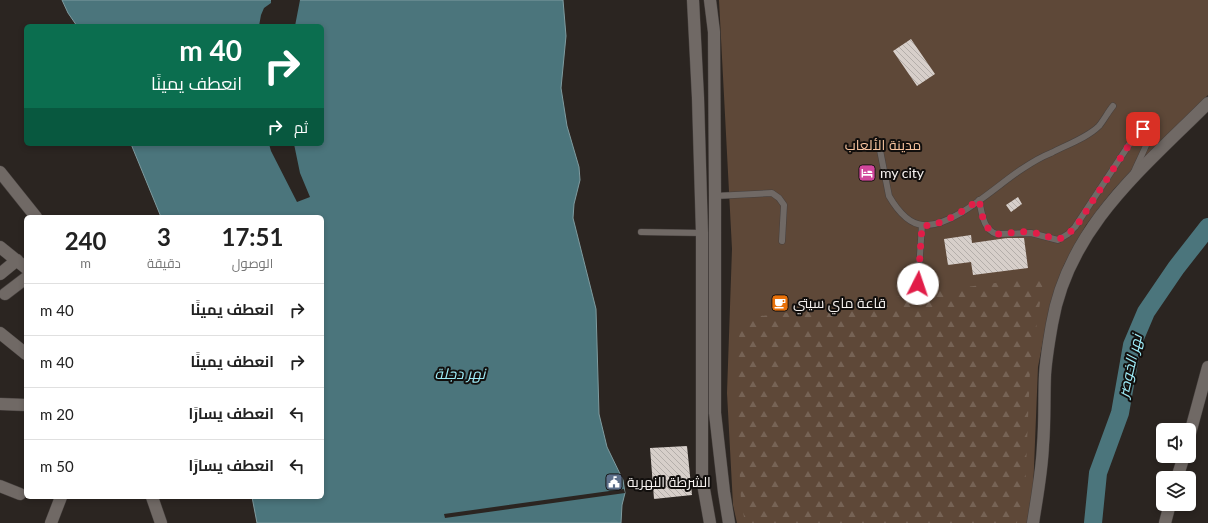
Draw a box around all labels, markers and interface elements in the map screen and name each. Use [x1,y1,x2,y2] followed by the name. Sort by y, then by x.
[179,33,242,67] text: 40 m
[256,40,308,92] icon: right
[151,72,242,94] text: انعطف يمينًا
[1126,112,1160,146] pin
[264,116,286,138] icon: right
[294,118,308,136] text: ثم
[1132,118,1154,140] icon: arrive
[845,136,921,153] park label: مدينة الألعاب
[857,163,877,183] hotel icon: my city
[880,164,925,181] place label: my city
[157,222,171,251] text: 3
[222,222,283,251] text: 17:51
[65,226,106,255] text: 240
[80,255,91,271] text: m
[147,255,181,271] text: دقيقة
[232,255,273,271] text: الوصول
[897,263,939,305] position arrow
[770,293,790,313] cafe icon: قاعة ماي سيتي
[793,294,886,315] place label: قاعة ماي سيتي
[286,299,308,321] icon: right
[190,300,274,318] text: انعطف يمينًا
[40,301,74,319] text: 40 m
[1113,331,1146,401] water label: نهر الخوصر
[286,351,308,373] icon: right
[190,352,274,370] text: انعطف يمينًا
[40,353,74,371] text: 40 m
[435,364,487,383] water label: نهر دجلة
[286,403,308,425] icon: left
[189,404,274,422] text: انعطف يسارًا
[40,405,74,423] text: 20 m
[1156,423,1196,511] map controls
[1156,423,1196,463] button: sound
[286,455,308,477] icon: left
[189,456,274,474] text: انعطف يسارًا
[40,457,74,475] text: 50 m
[1156,471,1196,511] button: layers
[604,472,624,492] public building icon: الشرطة النهرية
[627,473,711,490] place label: الشرطة النهرية

